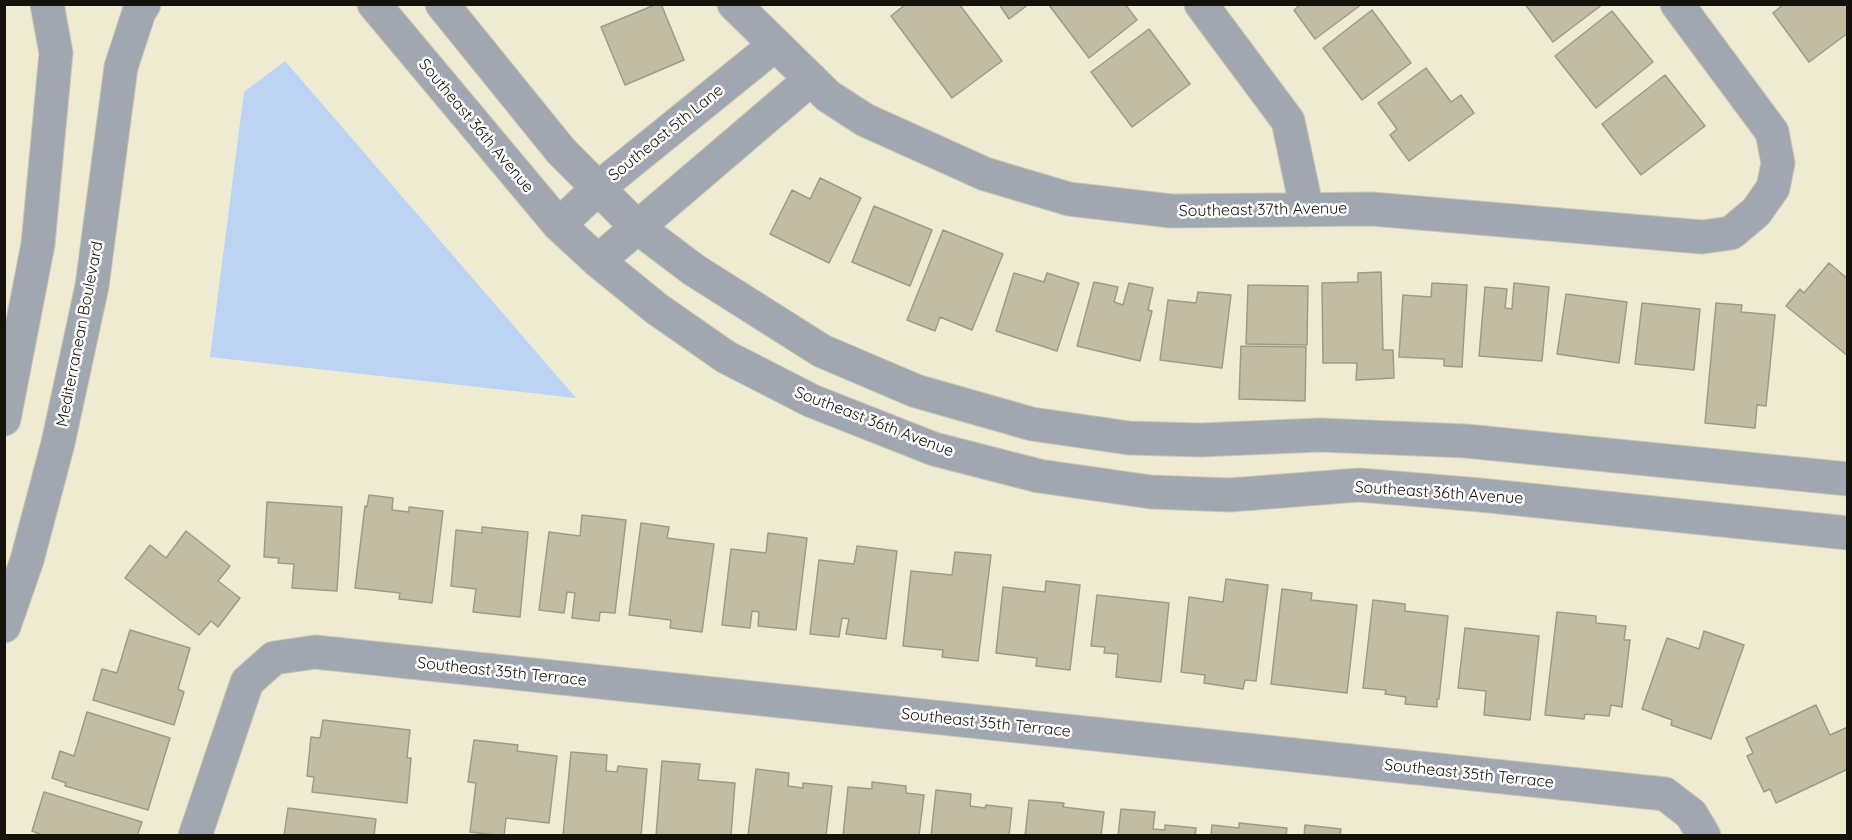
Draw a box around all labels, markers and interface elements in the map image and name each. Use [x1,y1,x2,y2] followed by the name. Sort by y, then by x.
[414,55,538,197] street label: Southeast 36th Avenue
[605,81,727,185] street label: Southeast 5th Lane
[1179,199,1347,221] street label: Southeast 37th Avenue
[53,240,107,428] street label: Mediterranean Boulevard
[792,383,956,461] street label: Southeast 36th Avenue
[1354,478,1524,508] street label: Southeast 36th Avenue
[416,654,588,690] street label: Southeast 35th Terrace
[900,705,1072,741] street label: Southeast 35th Terrace
[1383,756,1555,792] street label: Southeast 35th Terrace

